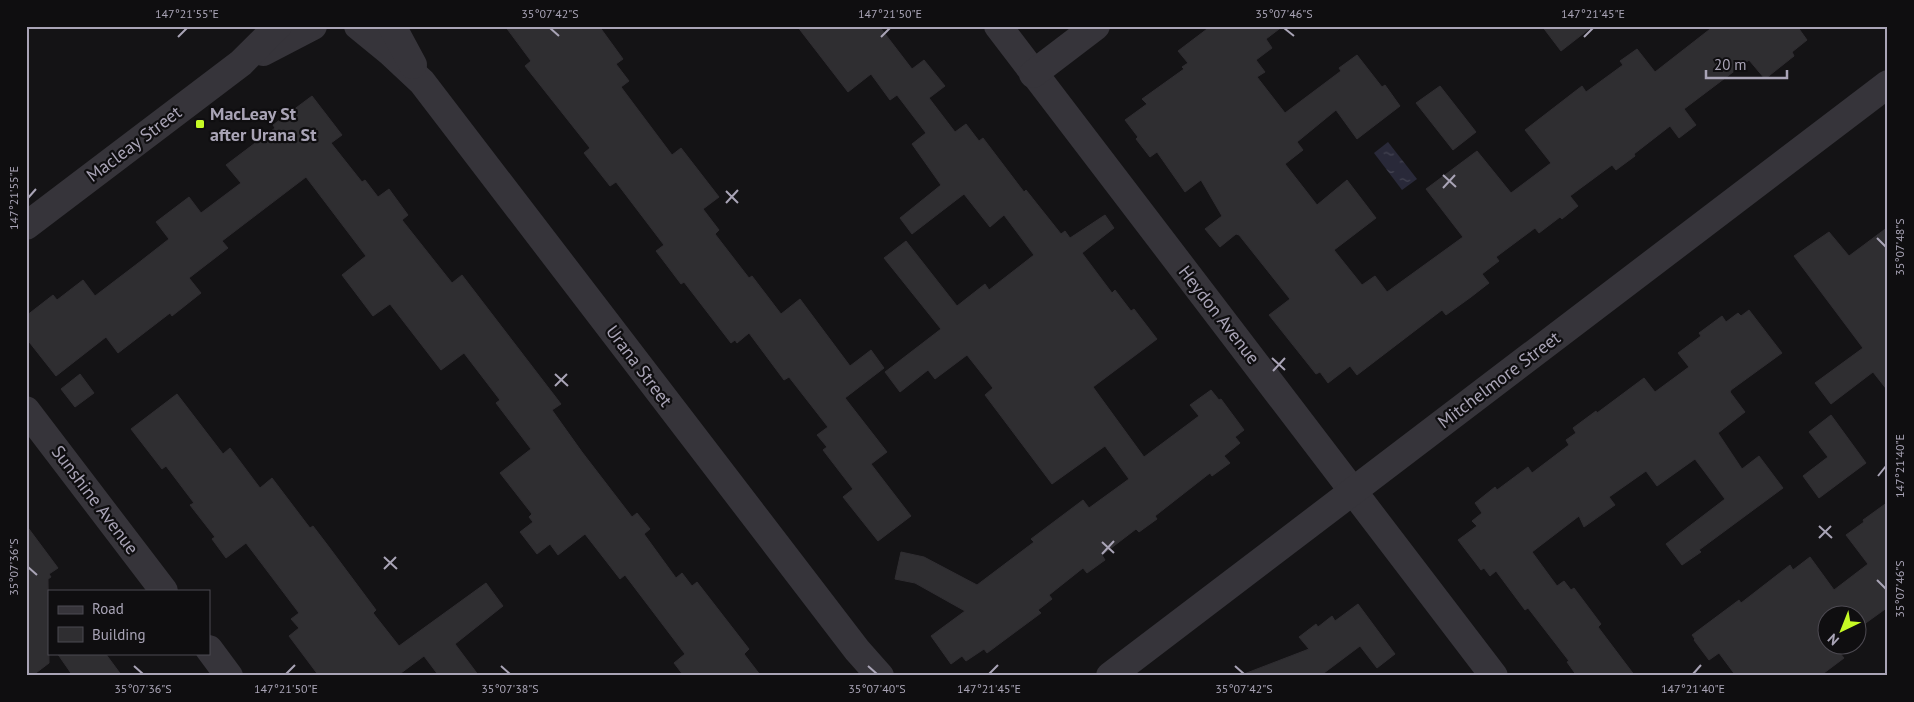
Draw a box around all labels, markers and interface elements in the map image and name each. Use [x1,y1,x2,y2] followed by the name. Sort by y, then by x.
[155,6,219,21] text: 147°21'55"E
[521,6,579,21] text: 35°07'42"S
[858,6,922,21] text: 147°21'50"E
[1255,6,1313,21] text: 35°07'46"S
[1561,6,1625,21] text: 147°21'45"E
[1706,48,1788,80] scale bar
[1714,55,1747,74] text: 20 m
[82,100,186,187] street label: Macleay Street
[210,102,317,146] place label: MacLeay St after Urana St
[194,118,206,130] marker: MacLeay St after Urana St
[6,166,21,230] text: 147°21'55"E
[1892,218,1907,276] text: 35°07'48"S
[1174,261,1265,369] street label: Heydon Avenue
[601,320,678,411] street label: Urana Street
[1433,326,1565,433] street label: Mitchelmore Street
[1892,434,1907,498] text: 147°21'40"E
[47,441,144,559] street label: Sunshine Avenue
[6,538,21,596] text: 35°07'36"S
[1892,560,1907,618] text: 35°07'46"S
[48,590,210,654] legend
[92,599,124,618] text: Road
[1816,604,1866,654] north arrow
[92,625,146,644] text: Building
[1824,630,1843,649] text: N
[114,681,172,696] text: 35°07'36"S
[254,681,318,696] text: 147°21'50"E
[481,681,539,696] text: 35°07'38"S
[848,681,906,696] text: 35°07'40"S
[957,681,1021,696] text: 147°21'45"E
[1215,681,1273,696] text: 35°07'42"S
[1661,681,1725,696] text: 147°21'40"E

